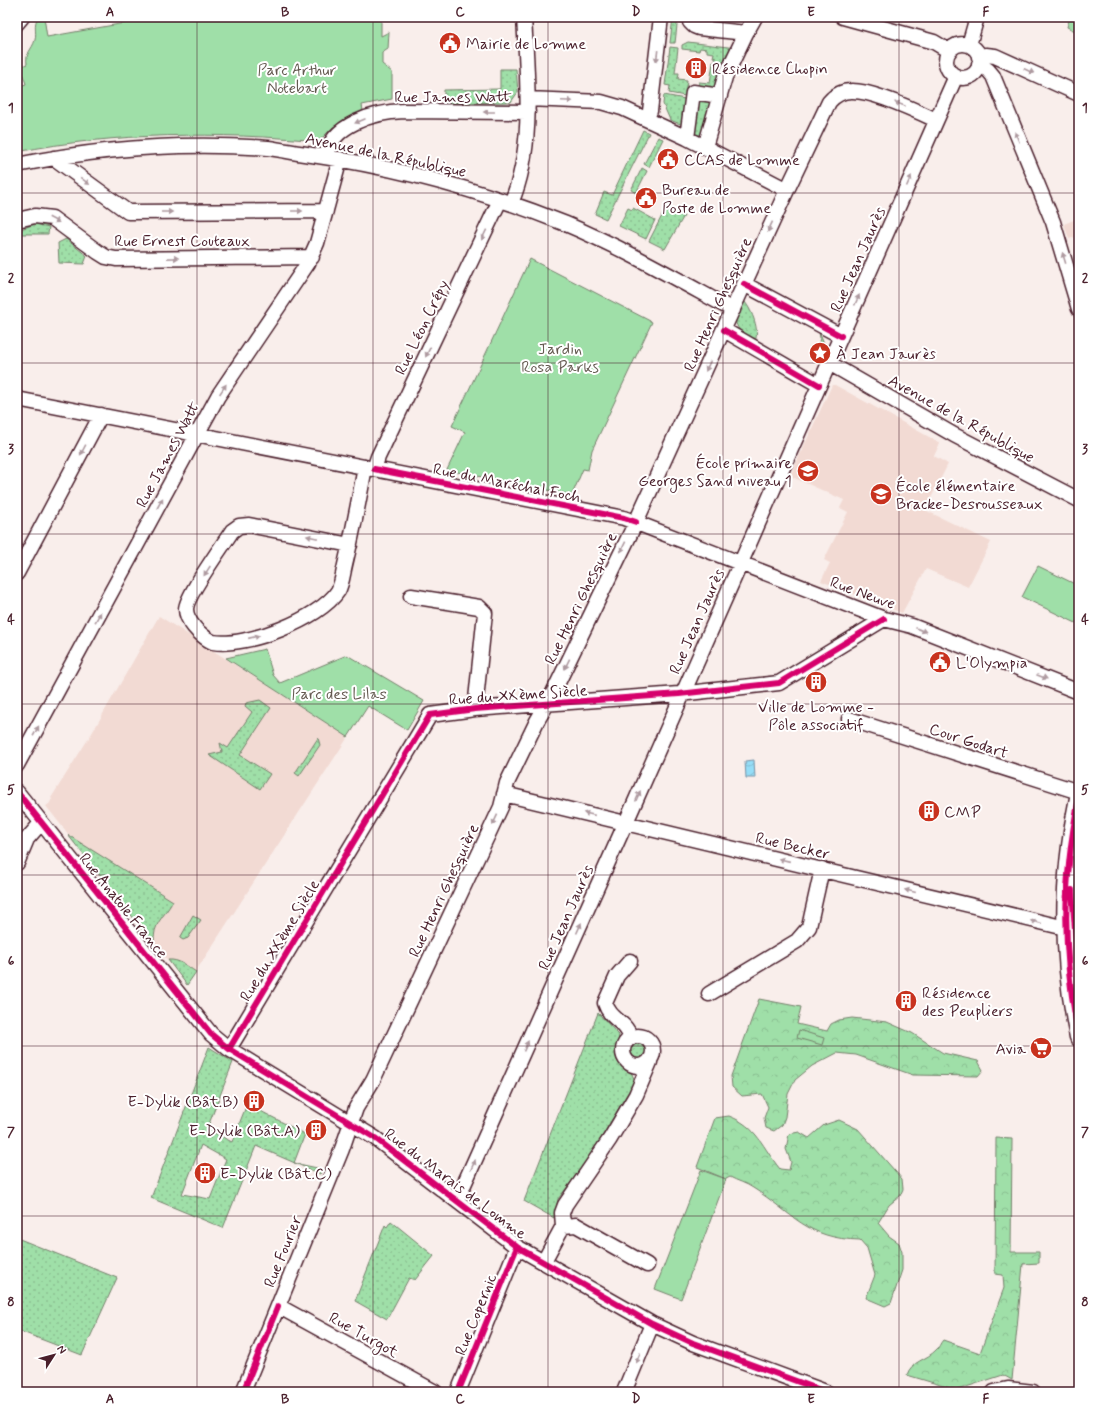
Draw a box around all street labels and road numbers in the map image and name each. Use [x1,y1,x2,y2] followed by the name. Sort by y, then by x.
[394,87,512,108] street label: Rue James Watt
[303,128,468,183] street label: Avenue de la République
[826,204,891,316] street label: Rue Jean Jaurès
[114,231,250,252] street label: Rue Ernest Couteaux
[679,234,757,375] street label: Rue Henri Ghesquière
[390,277,454,379] street label: Rue Léon Crépy
[884,370,1038,468] street label: Avenue de la République
[131,397,205,512] street label: Rue James Watt
[431,459,582,508] street label: Rue du Maréchal Foch
[540,529,623,668] street label: Rue Henri Ghesquière
[665,566,730,678] street label: Rue Jean Jaurès
[827,572,898,615] street label: Rue Neuve
[448,680,588,711] street label: Rue du XXème Siècle
[926,719,1011,764] street label: Cour Godart
[404,820,485,961] street label: Rue Henri Ghesquière
[753,828,832,865] street label: Rue Becker
[74,849,172,963] street label: Rue Anatole France
[534,862,599,974] street label: Rue Jean Jaurès
[236,876,325,1006] street label: Rue du XXème Siècle
[380,1124,531,1245] street label: Rue du Marais de Lomme
[259,1212,308,1291] street label: Rue Fourier
[450,1270,502,1359] street label: Rue Copernic
[324,1308,402,1364] street label: Rue Turgot

